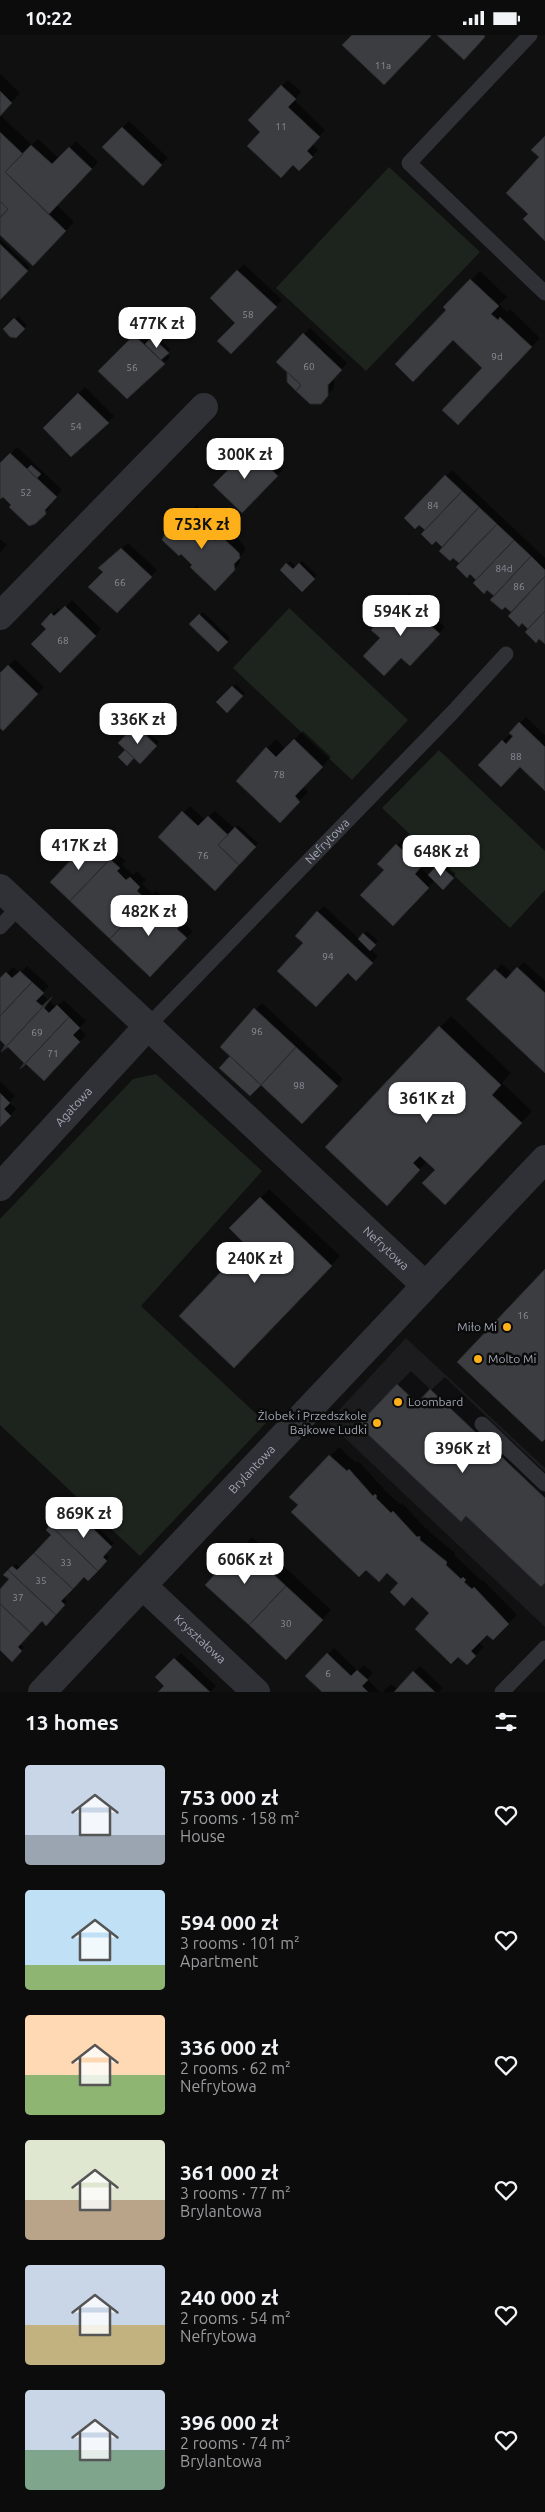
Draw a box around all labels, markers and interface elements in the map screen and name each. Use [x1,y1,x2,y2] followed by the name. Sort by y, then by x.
[25,7,73,29] text: 10:22
[375,60,391,71] house number: 11a
[275,121,287,132] house number: 11
[111,307,203,349] pin: 477K zł
[242,309,254,320] house number: 58
[130,314,184,332] text: 477K zł
[491,351,503,362] house number: 9d
[303,361,315,372] house number: 60
[126,362,138,373] house number: 56
[70,421,82,432] house number: 54
[199,437,291,480] pin: 300K zł
[218,445,272,463] text: 300K zł
[20,487,32,498] house number: 52
[427,500,439,511] house number: 84
[156,507,248,550] pin: 753K zł
[175,515,229,533] text: 753K zł
[495,563,513,574] house number: 84d
[114,577,126,588] house number: 66
[513,581,525,592] house number: 86
[355,595,447,637] pin: 594K zł
[374,602,428,620] text: 594K zł
[57,635,69,646] house number: 68
[92,703,184,745] pin: 336K zł
[111,710,165,728] text: 336K zł
[510,751,522,762] house number: 88
[273,769,285,780] house number: 78
[302,816,352,866] street label: Nefrytowa
[33,829,125,871] pin: 417K zł
[395,835,487,877] pin: 648K zł
[52,836,106,854] text: 417K zł
[414,842,468,860] text: 648K zł
[197,850,209,861] house number: 76
[103,895,195,937] pin: 482K zł
[122,902,176,920] text: 482K zł
[322,951,334,962] house number: 94
[251,1026,263,1037] house number: 96
[31,1027,43,1038] house number: 69
[47,1048,59,1059] house number: 71
[293,1080,305,1091] house number: 98
[381,1081,473,1124] pin: 361K zł
[52,1084,94,1128] street label: Agatowa
[400,1089,454,1107] text: 361K zł
[361,1224,412,1272] street label: Nefrytowa
[209,1241,301,1284] pin: 240K zł
[228,1249,282,1267] text: 240K zł
[517,1310,529,1321] house number: 16
[457,1320,497,1333] place label: Miło Mi
[501,1321,513,1333] marker: Miło Mi
[488,1352,536,1365] place label: Molto Mi
[472,1353,484,1365] marker: Molto Mi
[408,1395,463,1408] place label: Loombard
[392,1396,404,1408] marker: Loombard
[258,1409,367,1436] place label: Żlobek i Przedszkole Bajkowe Ludki
[371,1417,383,1429] marker: Żlobek i Przedszkole Bajkowe Ludki
[417,1431,509,1474] pin: 396K zł
[436,1439,490,1457] text: 396K zł
[226,1442,278,1496] street label: Brylantowa
[38,1497,130,1539] pin: 869K zł
[57,1504,111,1522] text: 869K zł
[199,1543,291,1585] pin: 606K zł
[218,1550,272,1568] text: 606K zł
[60,1557,72,1568] house number: 33
[35,1575,47,1586] house number: 35
[12,1592,24,1603] house number: 37
[172,1612,228,1666] street label: Kryształowa
[280,1618,292,1629] house number: 30
[325,1668,331,1679] house number: 6
[492,1708,520,1736] icon: filters
[25,1710,119,1734] text: 13 homes
[65,1785,125,1845] icon: home
[180,1785,278,1809] text: 753 000 zł
[492,1801,520,1829] icon: heart
[180,1809,300,1827] text: 5 rooms · 158 m²
[180,1827,225,1845] text: House
[65,1910,125,1970] icon: home
[180,1910,278,1934] text: 594 000 zł
[492,1926,520,1954] icon: heart
[180,1934,300,1952] text: 3 rooms · 101 m²
[180,1952,258,1970] text: Apartment
[65,2035,125,2095] icon: home
[180,2035,278,2059] text: 336 000 zł
[492,2051,520,2079] icon: heart
[180,2059,291,2077] text: 2 rooms · 62 m²
[180,2077,257,2095] text: Nefrytowa
[65,2160,125,2220] icon: home
[180,2160,278,2184] text: 361 000 zł
[492,2176,520,2204] icon: heart
[180,2184,291,2202] text: 3 rooms · 77 m²
[180,2202,262,2220] text: Brylantowa
[65,2285,125,2345] icon: home
[180,2285,278,2309] text: 240 000 zł
[492,2301,520,2329] icon: heart
[180,2309,291,2327] text: 2 rooms · 54 m²
[180,2327,257,2345] text: Nefrytowa
[65,2410,125,2470] icon: home
[180,2410,278,2434] text: 396 000 zł
[492,2426,520,2454] icon: heart
[180,2434,291,2452] text: 2 rooms · 74 m²
[180,2452,262,2470] text: Brylantowa

